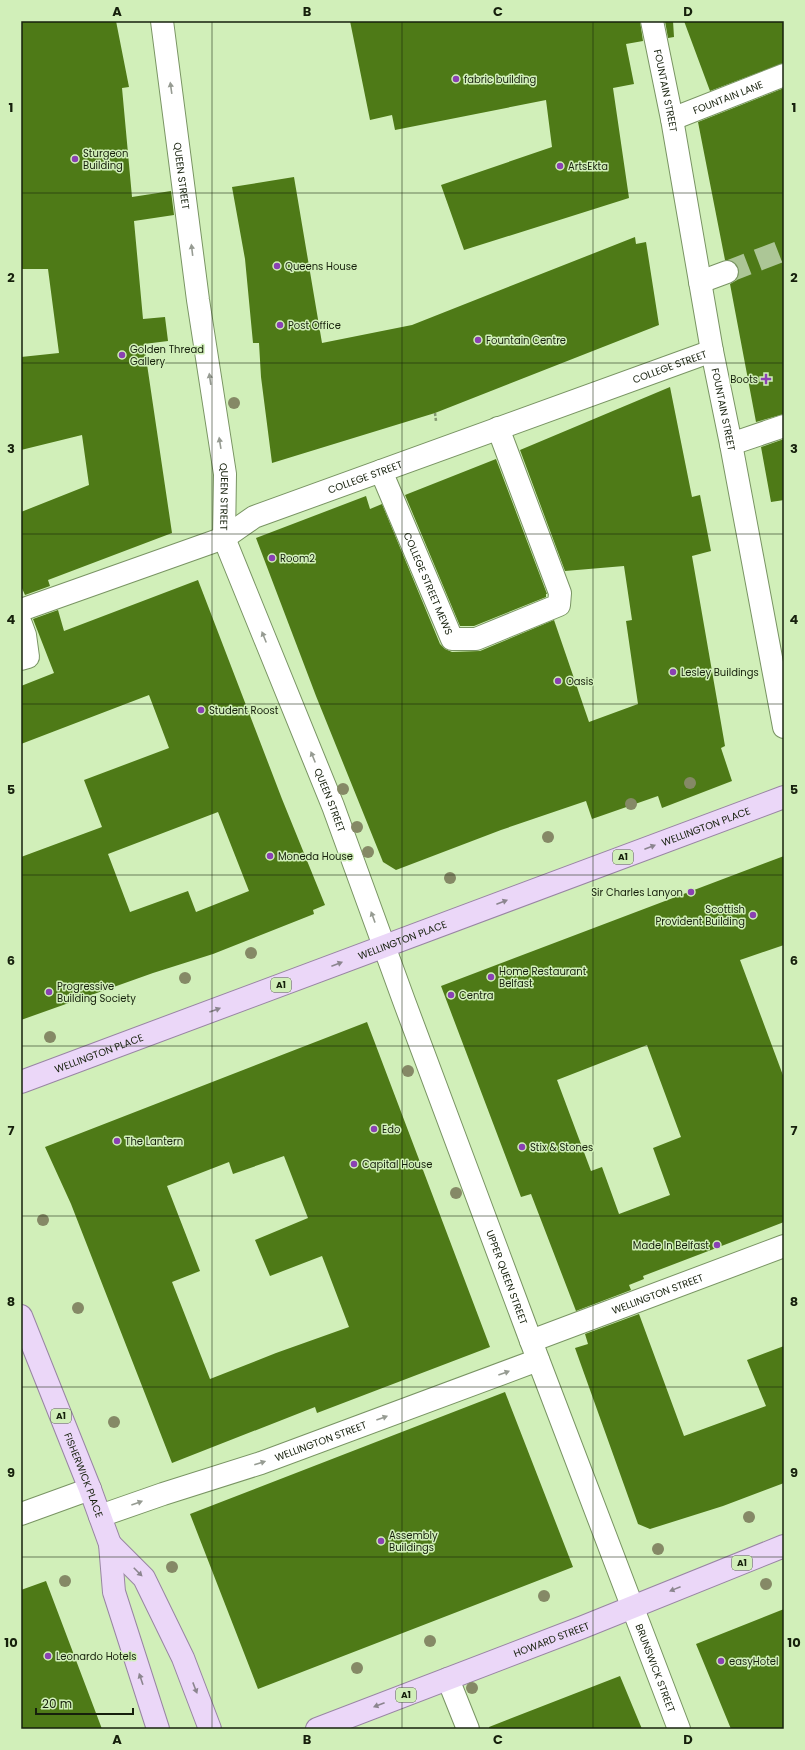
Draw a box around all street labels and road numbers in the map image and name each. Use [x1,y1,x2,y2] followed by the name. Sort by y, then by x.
[650,48,681,134] street label: FOUNTAIN STREET
[691,77,765,118] street label: FOUNTAIN LANE
[170,141,193,211] street label: QUEEN STREET
[630,346,710,387] street label: COLLEGE STREET
[708,367,739,453] street label: FOUNTAIN STREET
[326,457,405,498] street label: COLLEGE STREET
[215,462,232,531] street label: QUEEN STREET
[400,530,456,637] street label: COLLEGE STREET MEWS
[310,766,349,835] street label: QUEEN STREET
[660,803,752,850] street label: WELLINGTON PLACE
[613,850,633,864] road number: A1
[356,917,449,963] street label: WELLINGTON PLACE
[271,978,291,992] road number: A1
[52,1030,145,1077] street label: WELLINGTON PLACE
[482,1228,531,1327] street label: UPPER QUEEN STREET
[610,1270,706,1318] street label: WELLINGTON STREET
[51,1409,71,1423] road number: A1
[273,1417,369,1465] street label: WELLINGTON STREET
[60,1430,107,1520] street label: FISHERWICK PLACE
[732,1556,752,1570] road number: A1
[511,1618,592,1661] street label: HOWARD STREET
[632,1622,679,1715] street label: BRUNSWICK STREET
[396,1688,416,1702] road number: A1

